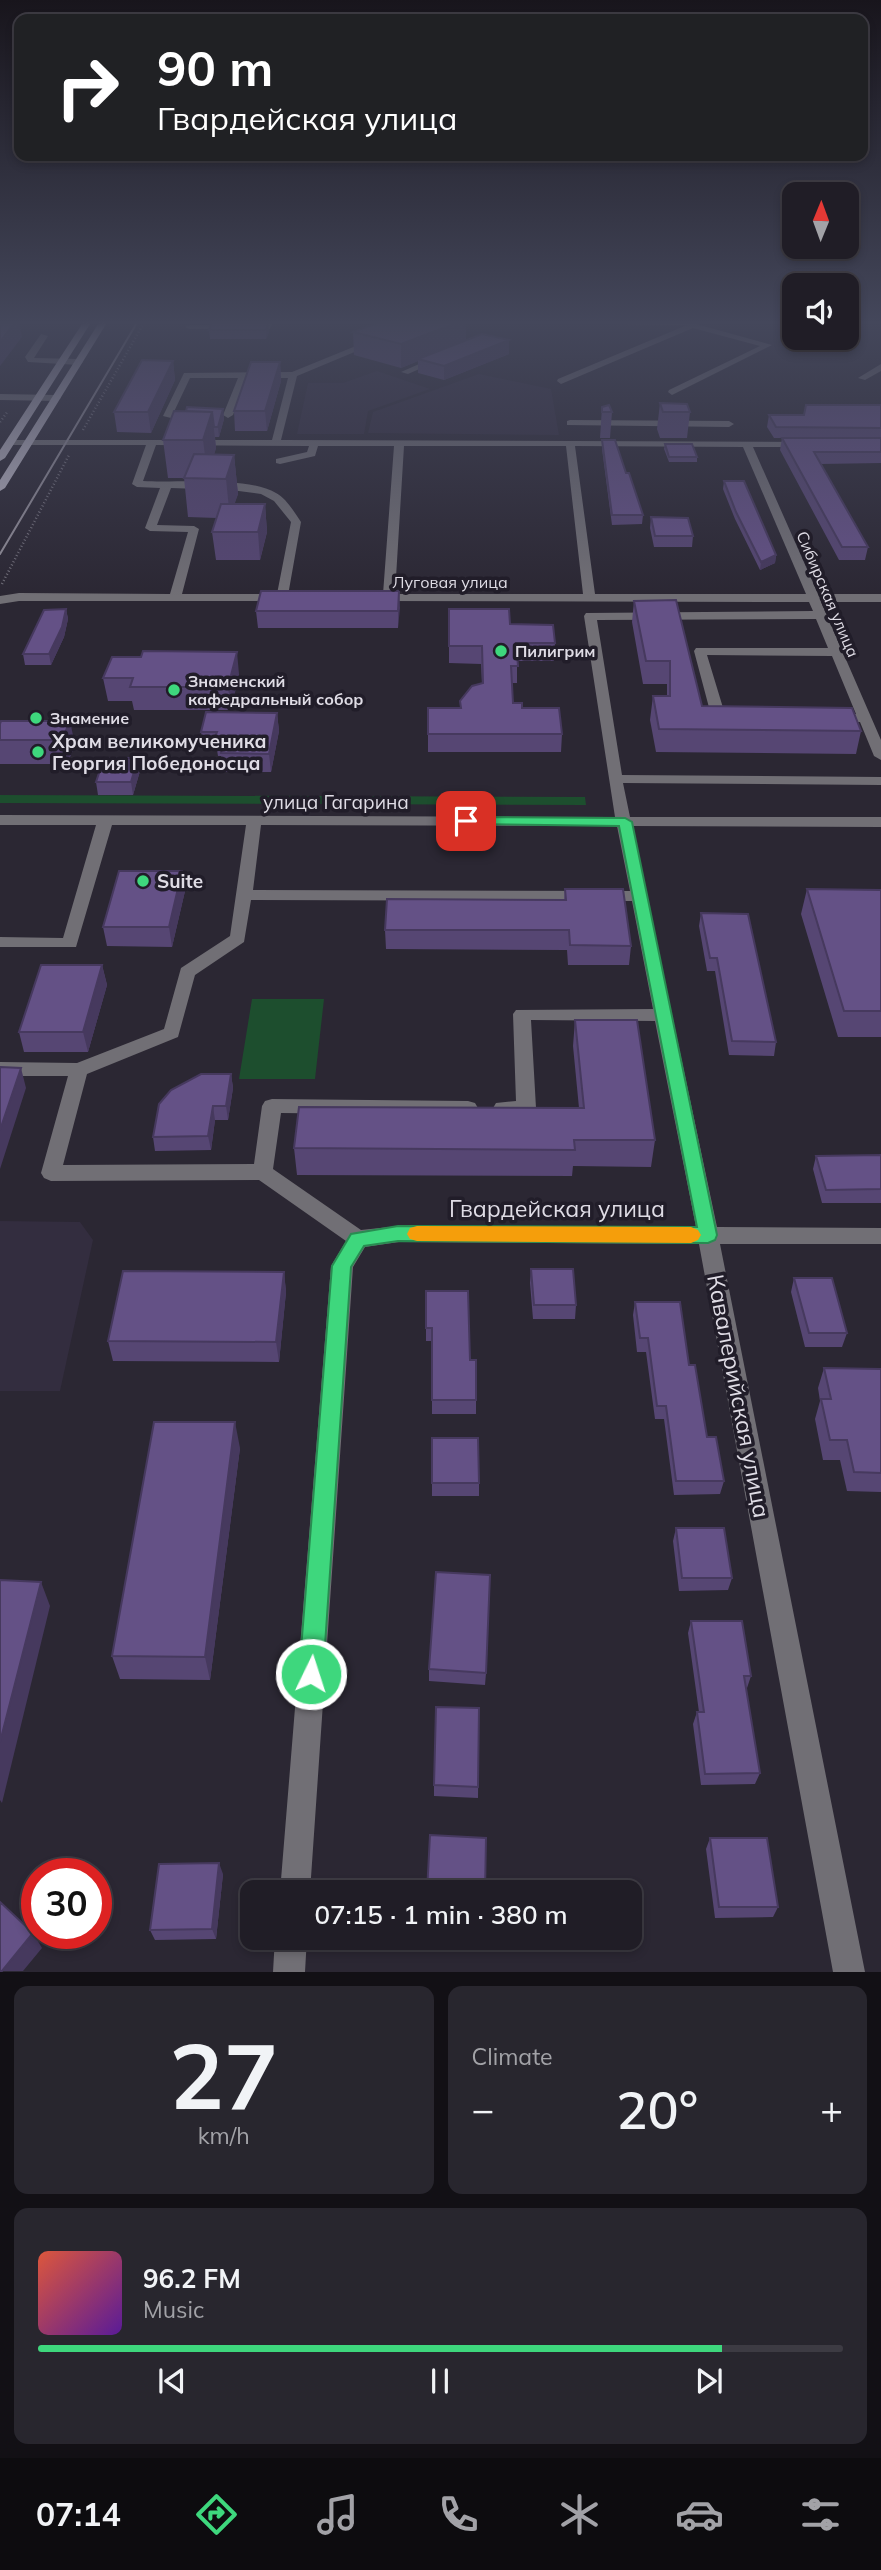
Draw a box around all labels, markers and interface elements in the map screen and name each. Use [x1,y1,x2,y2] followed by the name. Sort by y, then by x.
[157,37,273,98] text: 90 m
[42,42,133,133] icon: right
[157,98,457,138] text: Гвардейская улица
[782,182,859,259] north arrow
[782,182,859,350] map controls
[782,273,859,350] button: sound
[792,528,864,660] street label: Сибирская улица
[392,572,508,592] street label: Луговая улица
[515,641,595,661] place label: Пилигрим
[493,643,509,659] marker: Пилигрим
[188,671,363,709] place label: Знаменский кафедральный собор
[166,682,182,698] marker: Знаменский кафедральный собор
[50,708,129,728] place label: Знамение
[28,710,44,726] marker: Знамение
[51,729,267,775] place label: Храм великомученика Георгия Победоносца
[30,744,46,760] marker: Храм великомученика Георгия Победоносца
[263,790,409,814] street label: улица Гагарина
[436,791,496,851] pin
[447,802,485,840] icon: arrive
[157,869,203,893] place label: Suite
[135,873,151,889] marker: Suite
[449,1194,665,1223] street label: Гвардейская улица
[701,1272,777,1520] street label: Кавалерийская улица
[274,1637,348,1711] position arrow
[21,1858,112,1949] speed limit sign: 30
[314,1898,568,1931] text: 07:15 · 1 min · 380 m
[169,2018,278,2132] text: 27
[472,2042,553,2071] text: Climate
[616,2077,698,2142] text: 20°
[472,2085,494,2133] text: −
[820,2085,843,2133] text: +
[198,2121,250,2150] text: km/h
[143,2262,241,2295] text: 96.2 FM
[143,2295,204,2324] text: Music
[153,2362,191,2400] icon: previous
[421,2362,459,2400] icon: pause
[690,2362,728,2400] icon: next
[192,2490,241,2539] icon: directions
[313,2490,362,2539] icon: music
[434,2490,483,2539] icon: phone
[555,2490,604,2539] icon: climate
[675,2490,724,2539] icon: car
[796,2490,845,2539] icon: filters
[36,2494,121,2534] text: 07:14

